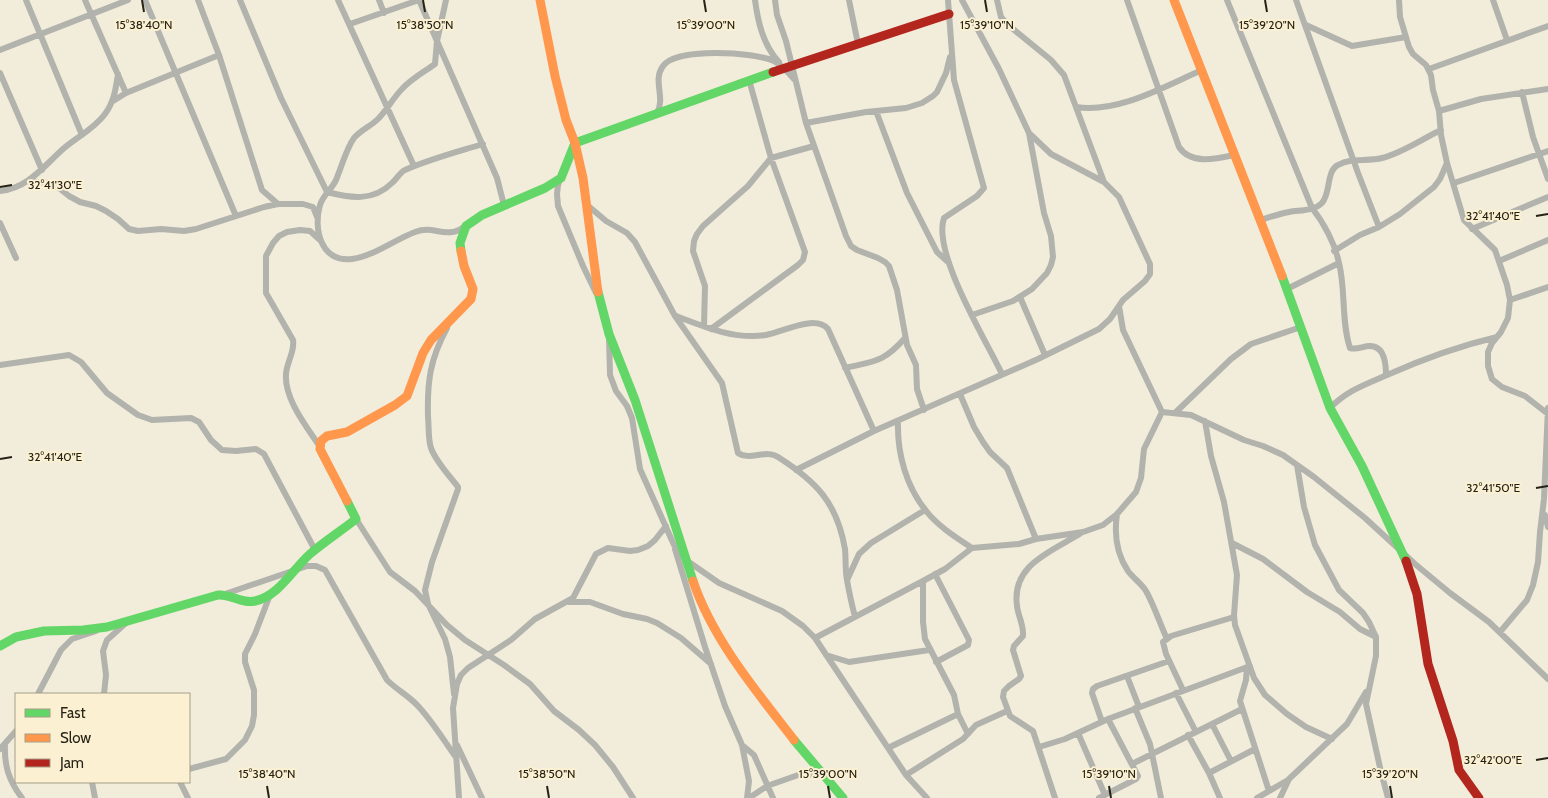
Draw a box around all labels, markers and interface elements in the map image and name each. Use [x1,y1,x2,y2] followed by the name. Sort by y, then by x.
[115,17,173,32] text: 15°38'40"N
[397,17,453,32] text: 15°38'50"N
[677,17,735,32] text: 15°39'00"N
[960,17,1014,32] text: 15°39'10"N
[1239,17,1295,32] text: 15°39'20"N
[28,177,82,192] text: 32°41'30"E
[1466,208,1521,223] text: 32°41'40"E
[28,449,83,464] text: 32°41'40"E
[1466,480,1520,495] text: 32°41'50"E
[15,693,190,783] legend
[60,704,85,722] text: Fast
[60,729,91,747] text: Slow
[1464,752,1523,767] text: 32°42'00"E
[59,754,84,772] text: Jam
[238,766,296,781] text: 15°38'40"N
[519,766,575,781] text: 15°38'50"N
[799,766,857,781] text: 15°39'00"N
[1082,766,1136,781] text: 15°39'10"N
[1362,766,1418,781] text: 15°39'20"N

